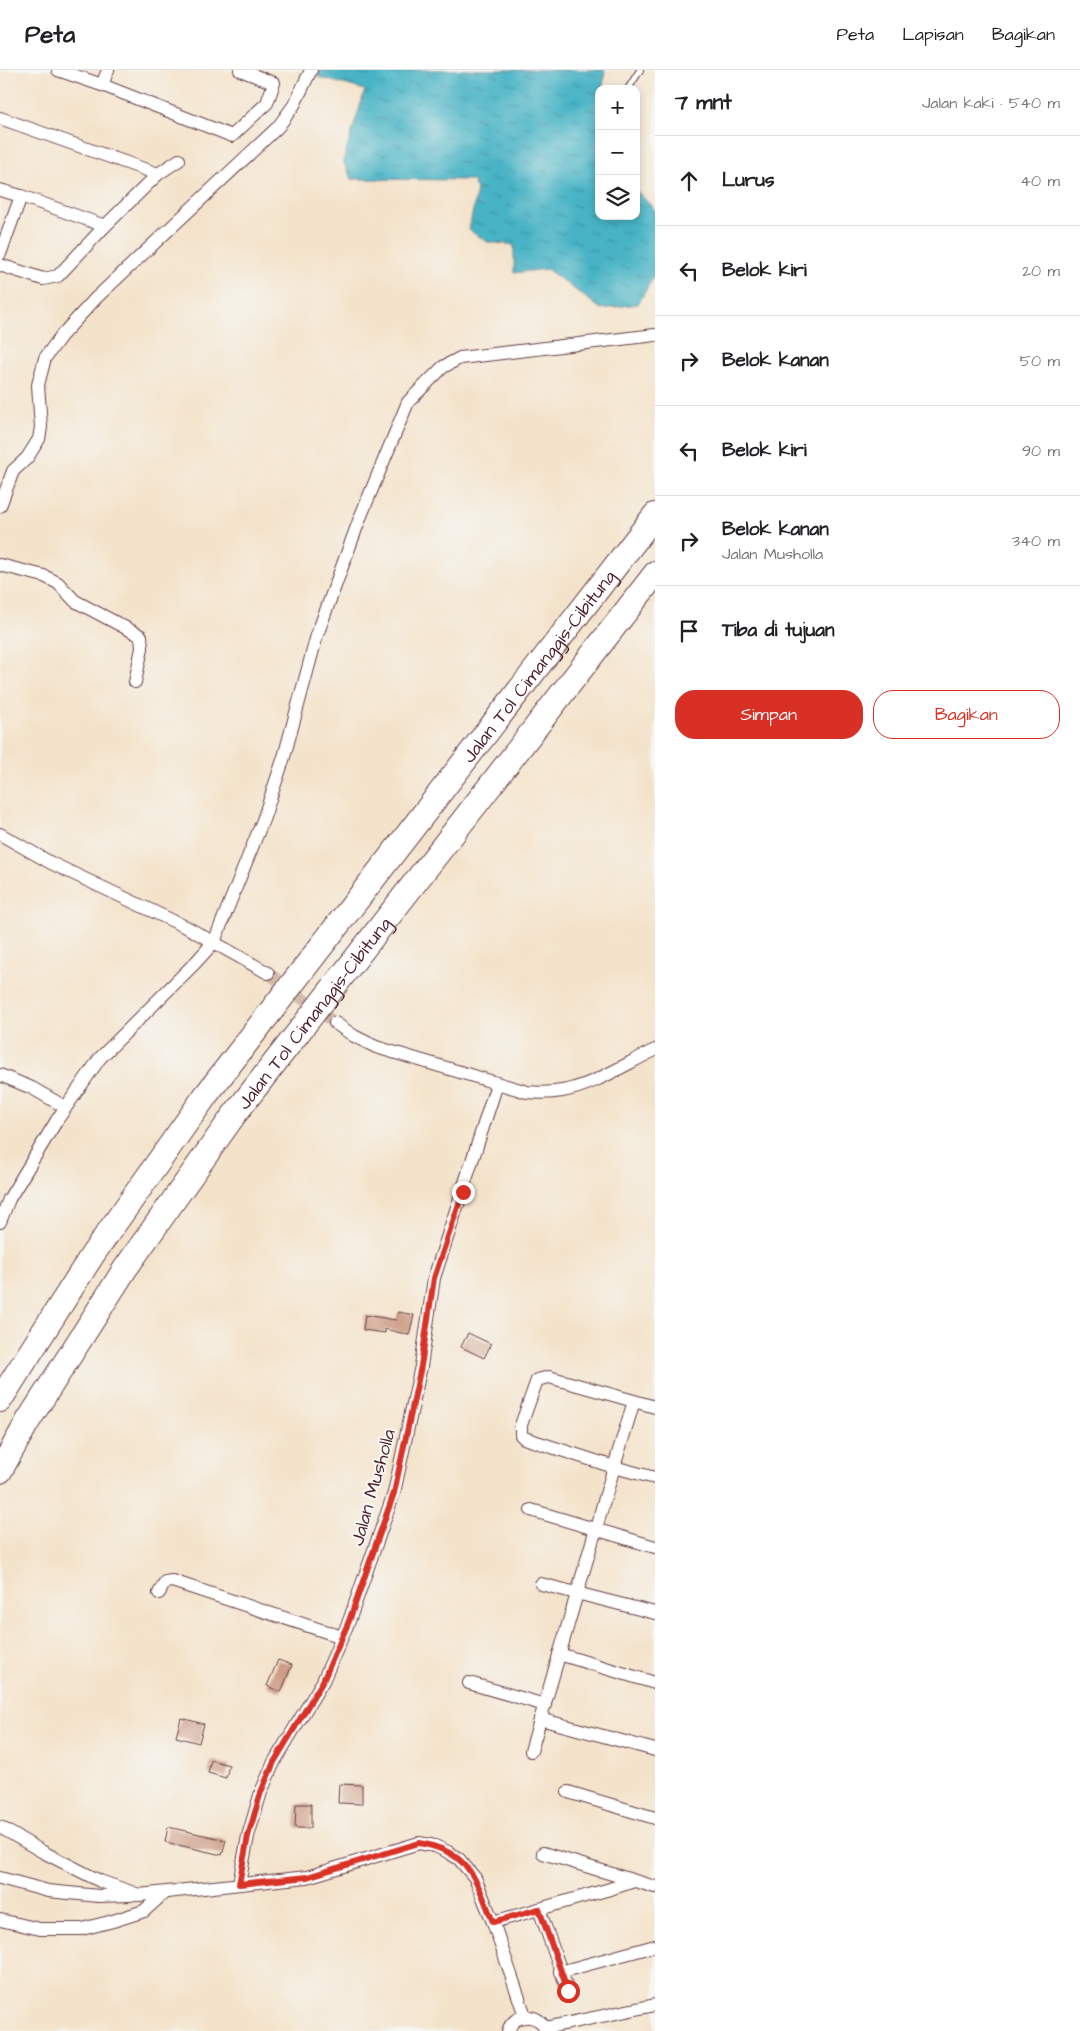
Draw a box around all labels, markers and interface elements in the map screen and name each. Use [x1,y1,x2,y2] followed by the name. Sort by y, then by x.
[25,18,75,52] text: Peta
[837,22,874,47] text: Peta
[902,22,964,47] text: Lapisan
[992,22,1055,47] text: Bagikan
[595,85,640,220] map controls
[595,85,640,130] button: +
[675,88,732,117] text: 7 mnt
[922,92,1060,114] text: Jalan kaki · 540 m
[595,130,640,175] button: −
[675,167,703,195] icon: ahead
[722,167,774,194] text: Lurus
[1020,170,1060,192] text: 40 m
[595,175,640,220] button: layers
[675,257,703,285] icon: left
[722,257,807,284] text: Belok kiri
[1022,260,1060,282] text: 20 m
[675,347,703,375] icon: right
[722,347,829,374] text: Belok kanan
[1020,350,1060,372] text: 50 m
[675,437,703,465] icon: left
[722,437,807,464] text: Belok kiri
[1022,440,1060,462] text: 90 m
[722,516,829,543] text: Belok kanan
[675,527,703,555] icon: right
[1012,530,1060,552] text: 340 m
[722,543,823,565] text: Jalan Musholla
[456,564,624,769] street label: Jalan Tol Cimanggis–Cibitung
[675,617,703,645] icon: arrive
[722,617,834,644] text: Tiba di tujuan
[675,690,863,739] button: Simpan
[873,690,1060,739] button: Bagikan
[231,911,399,1116] street label: Jalan Tol Cimanggis–Cibitung
[452,1181,475,1204] route end
[344,1426,403,1549] street label: Jalan Musholla
[557,1980,580,2003] route start

